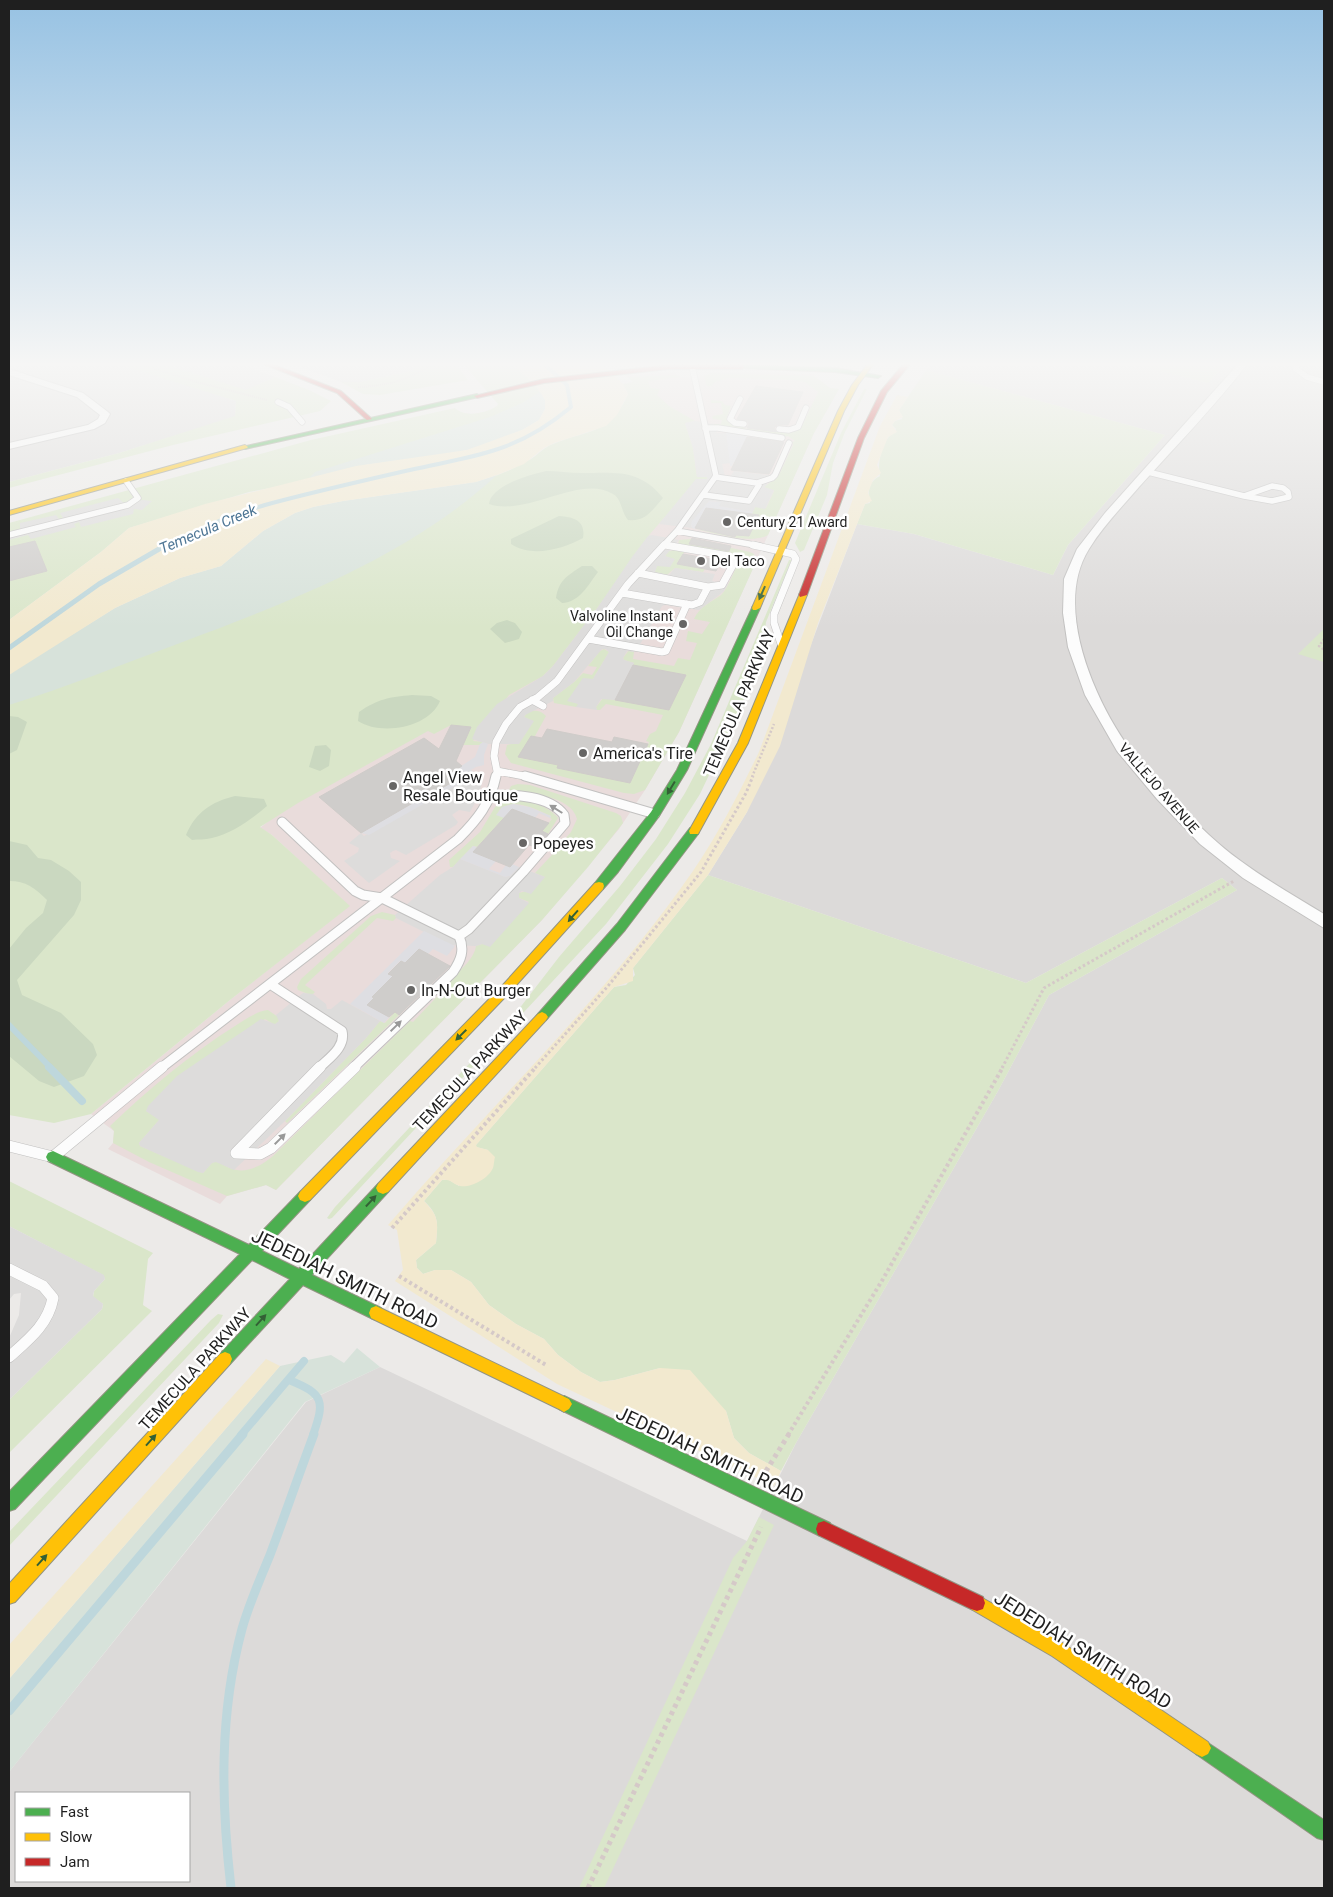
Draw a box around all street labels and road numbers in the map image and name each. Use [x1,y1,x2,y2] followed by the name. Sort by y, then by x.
[699,626,779,780] street label: TEMECULA PARKWAY
[1116,740,1202,836] street label: VALLEJO AVENUE
[409,1006,531,1135] street label: TEMECULA PARKWAY
[248,1224,442,1334] street label: JEDEDIAH SMITH ROAD
[135,1304,255,1434] street label: TEMECULA PARKWAY
[612,1401,808,1509] street label: JEDEDIAH SMITH ROAD
[990,1586,1176,1714] street label: JEDEDIAH SMITH ROAD

